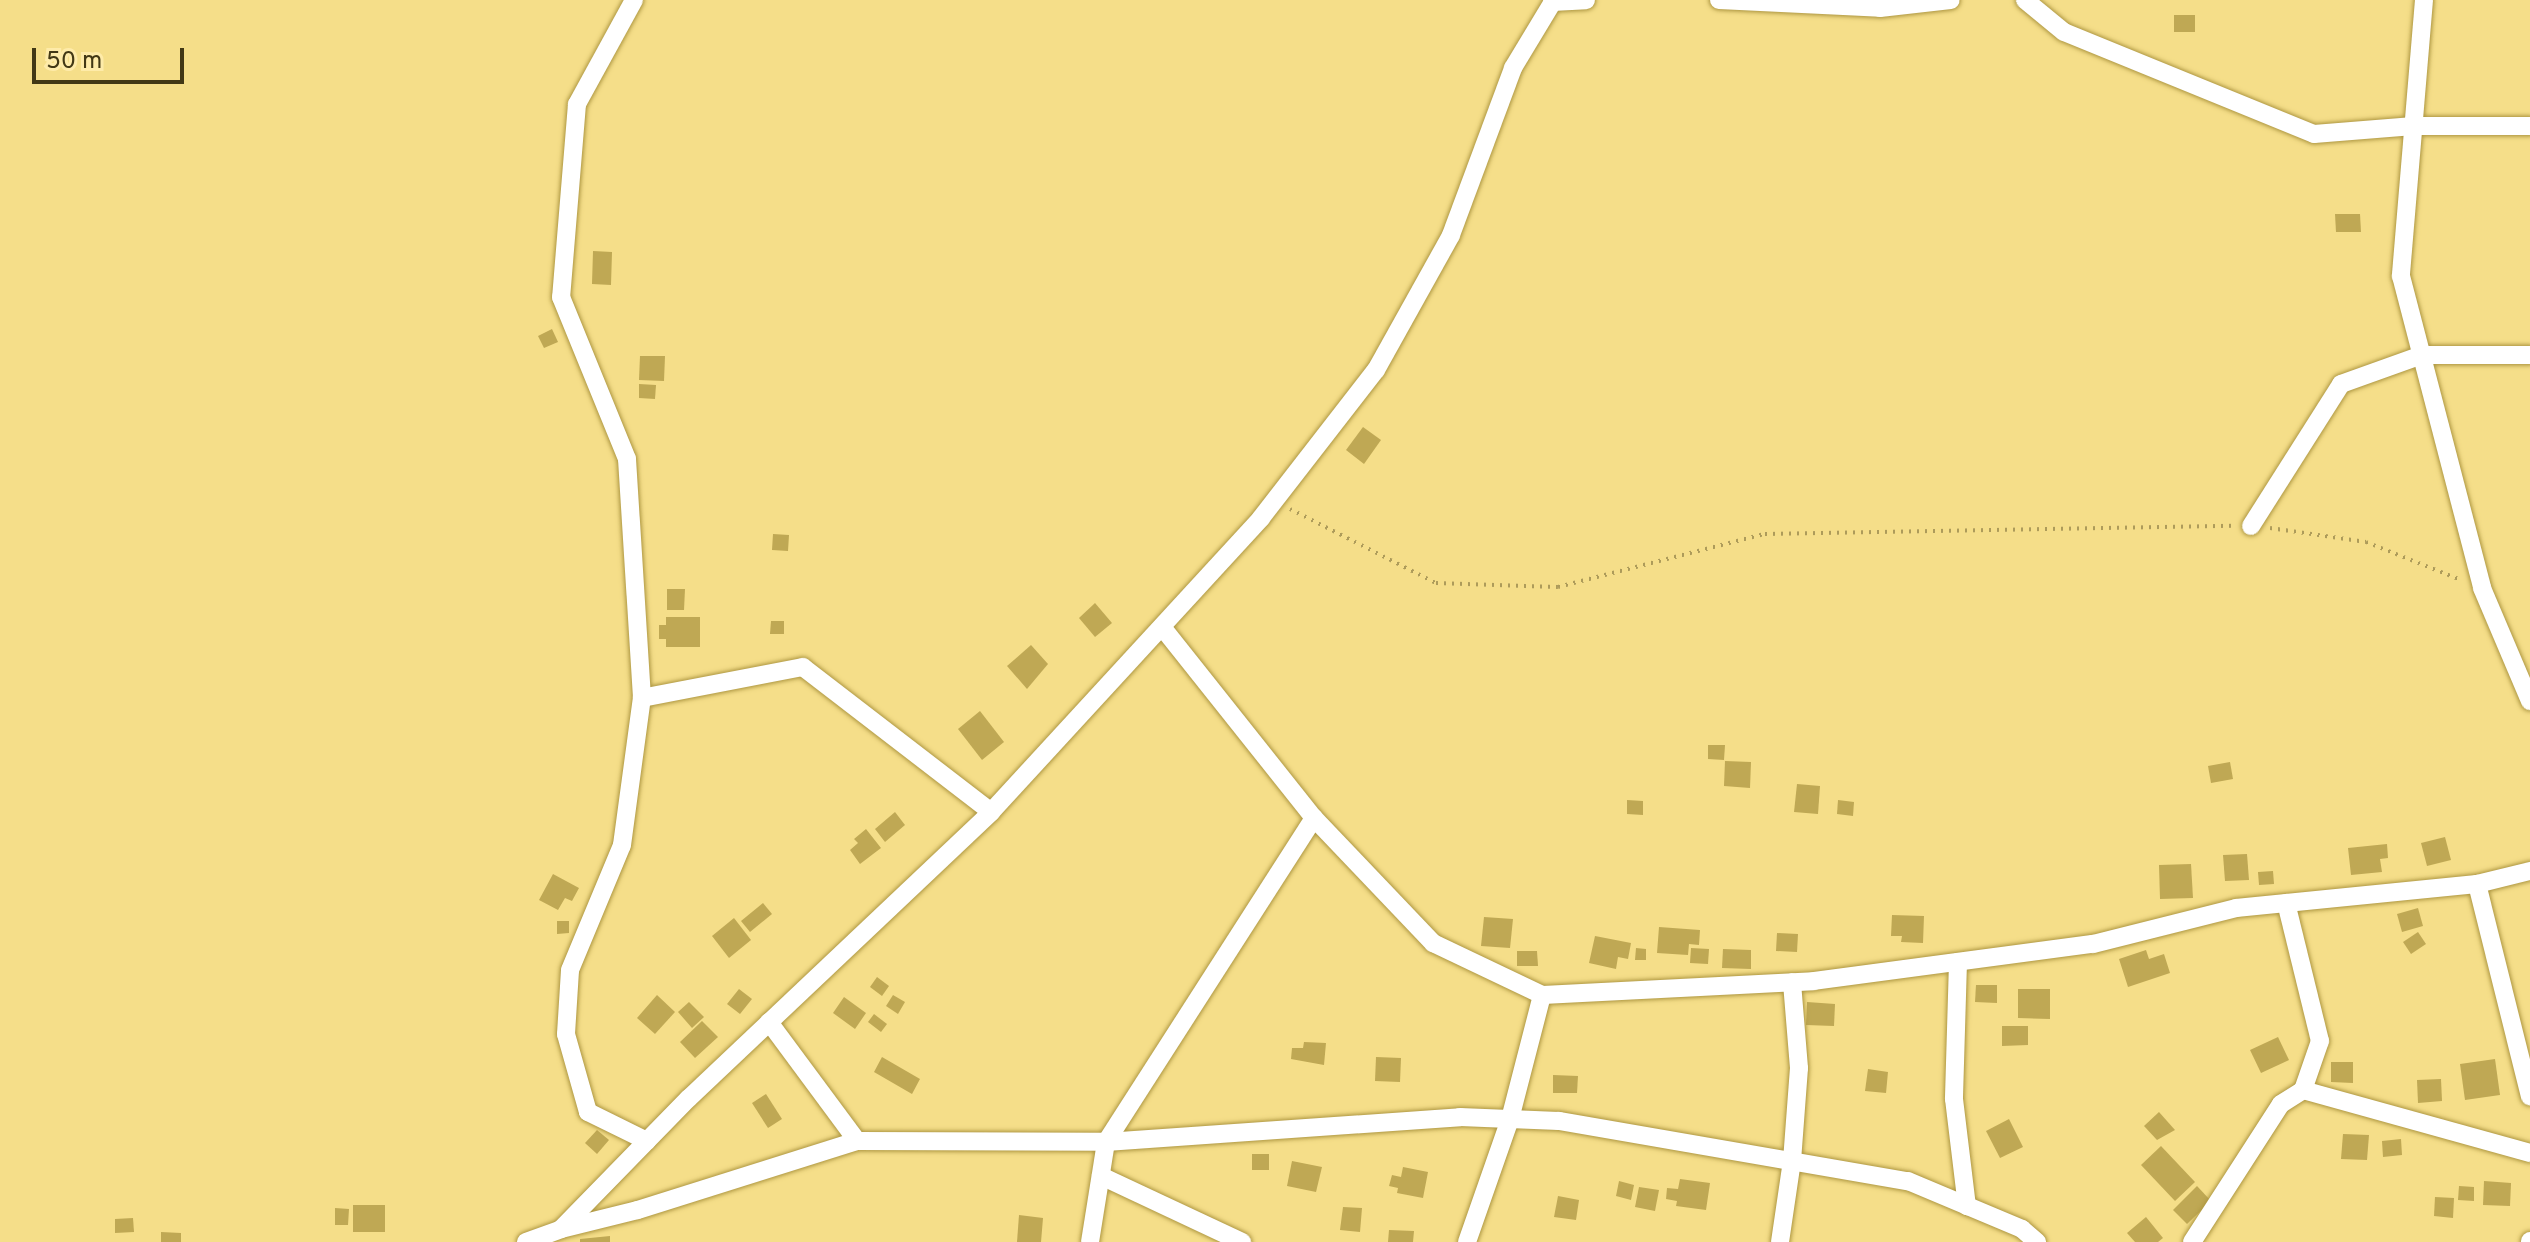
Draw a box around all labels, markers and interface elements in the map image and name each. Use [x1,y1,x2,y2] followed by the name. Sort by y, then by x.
[36,32,188,82] scale bar
[46,47,102,77] text: 50 m

